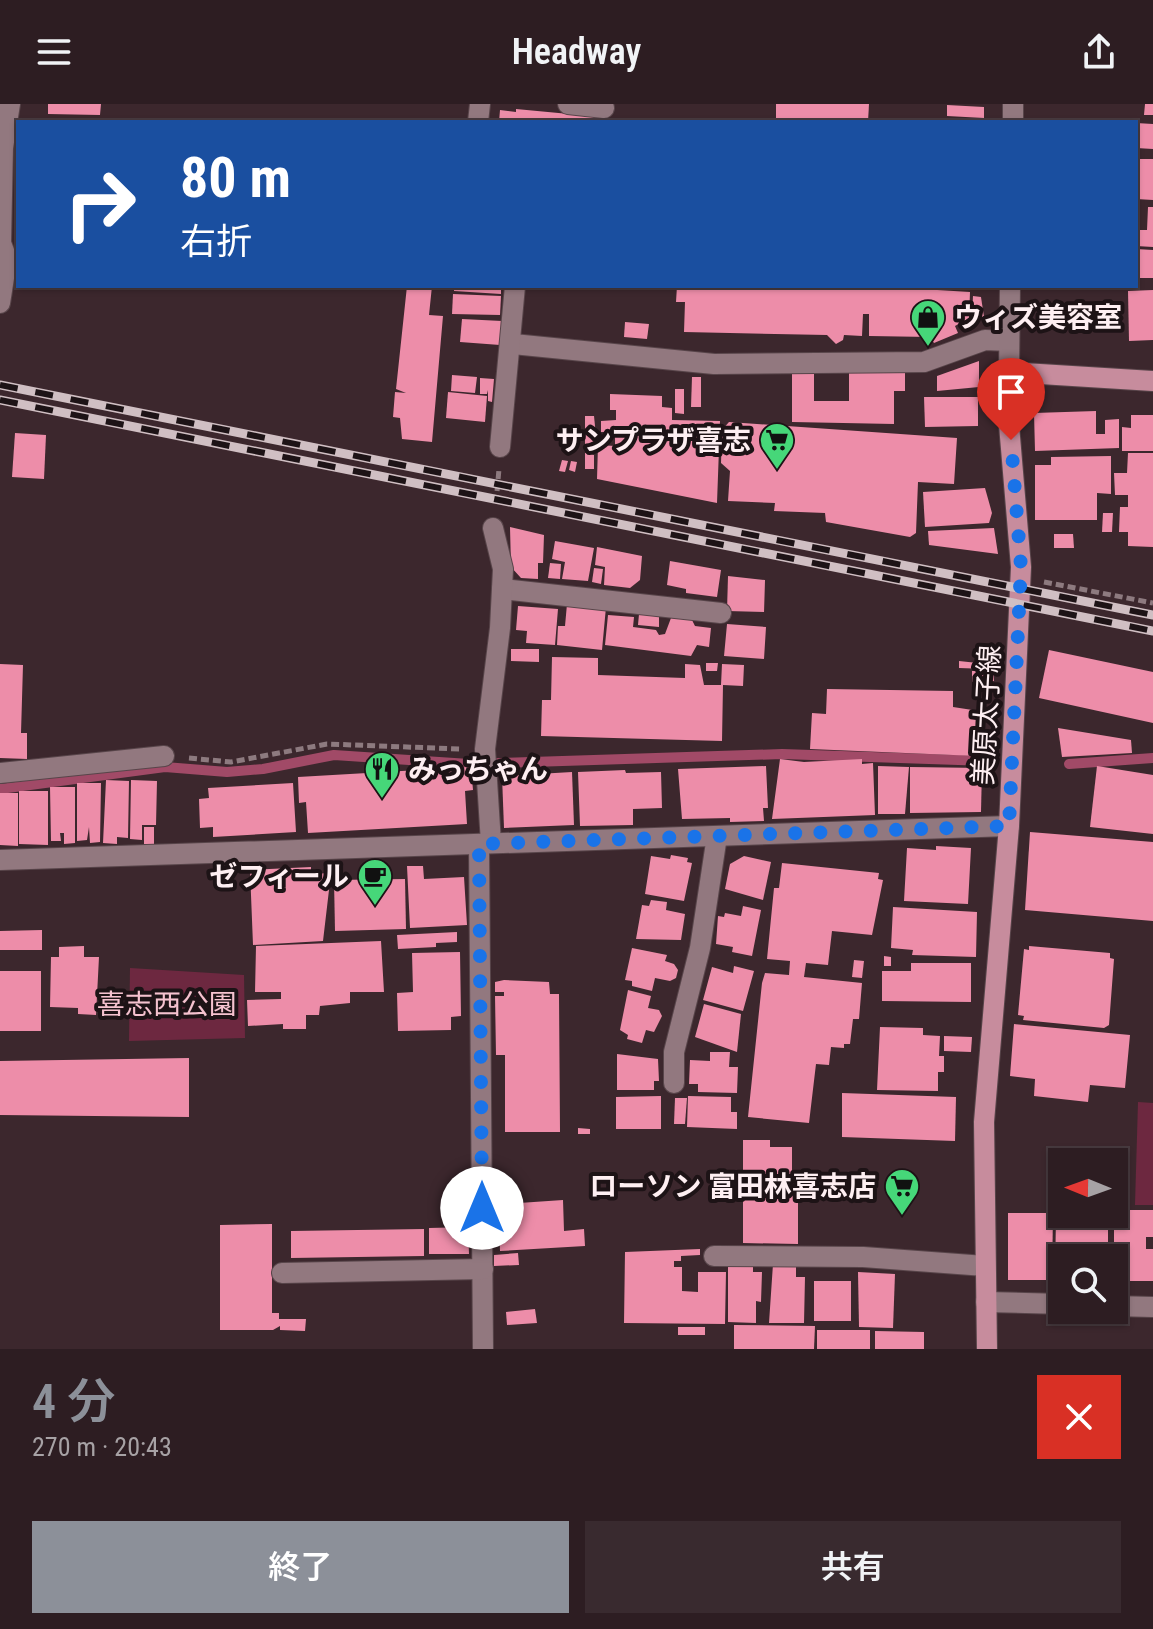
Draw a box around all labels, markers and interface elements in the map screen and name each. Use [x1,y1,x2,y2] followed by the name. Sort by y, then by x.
[32,30,76,74] icon: menu
[1077,30,1121,74] icon: share
[512,31,641,73] text: Headway
[180,145,291,211] text: 80 m
[48,152,152,256] icon: right
[180,221,252,263] text: 右折
[909,298,947,348] shop icon: ウィズ美容室
[954,301,1122,334] place label: ウィズ美容室
[977,358,1045,440] pin
[989,370,1033,414] icon: arrive
[758,421,796,471] supermarket icon: サンプラザ喜志
[556,424,751,457] place label: サンプラザ喜志
[966,644,1007,786] street label: 美原太子線
[363,750,401,800] restaurant icon: みっちゃん
[408,753,548,786] place label: みっちゃん
[356,857,394,907] cafe icon: ゼフィール
[210,860,349,893] place label: ゼフィール
[97,988,237,1021] park label: 喜志西公園
[1048,1148,1128,1228] north arrow
[1048,1148,1128,1324] map controls
[440,1166,524,1250] position arrow
[883,1167,921,1217] supermarket icon: ローソン 富田林喜志店
[590,1170,876,1203] place label: ローソン 富田林喜志店
[1048,1244,1128,1324] button: search
[32,1373,115,1430] text: 4 分
[1037,1375,1121,1459] button: close
[32,1432,172,1462] text: 270 m · 20:43
[32,1521,569,1613] button: 終了
[585,1521,1121,1613] button: 共有

